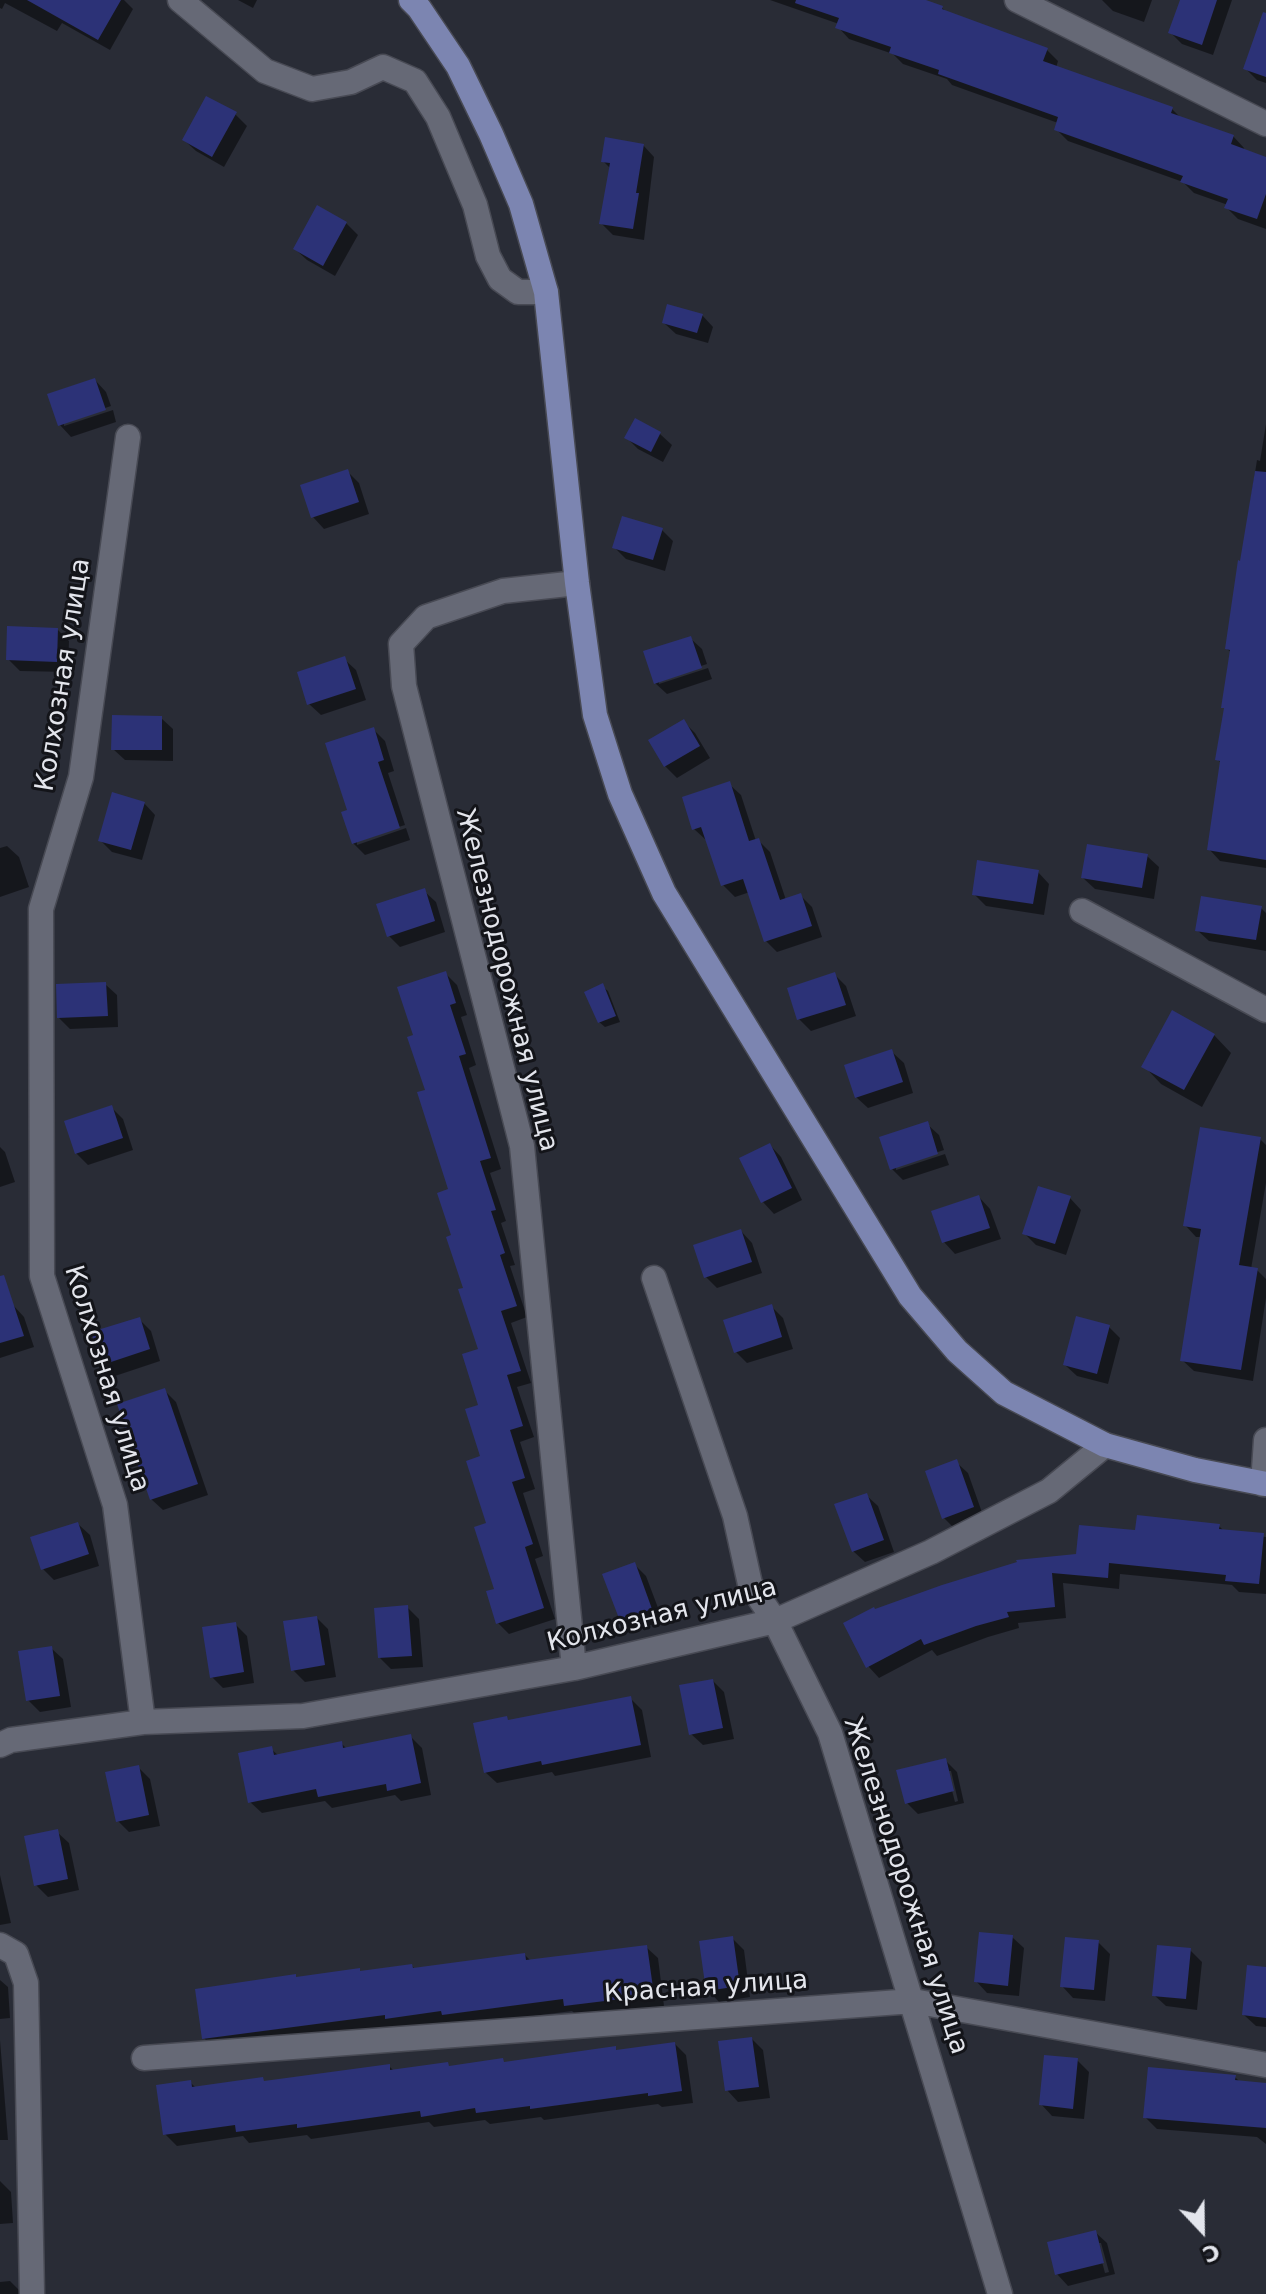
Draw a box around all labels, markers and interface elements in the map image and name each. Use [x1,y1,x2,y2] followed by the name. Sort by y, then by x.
[30,556,98,794] street label: Колхозная улица
[448,805,564,1155] street label: Железнодорожная улица
[57,1262,155,1496] street label: Колхозная улица
[544,1572,780,1660] street label: Колхозная улица
[836,1714,974,2058] street label: Железнодорожная улица
[603,1965,809,2011] street label: Красная улица
[1162,2190,1242,2270] north arrow
[1199,2238,1223,2267] text: С

